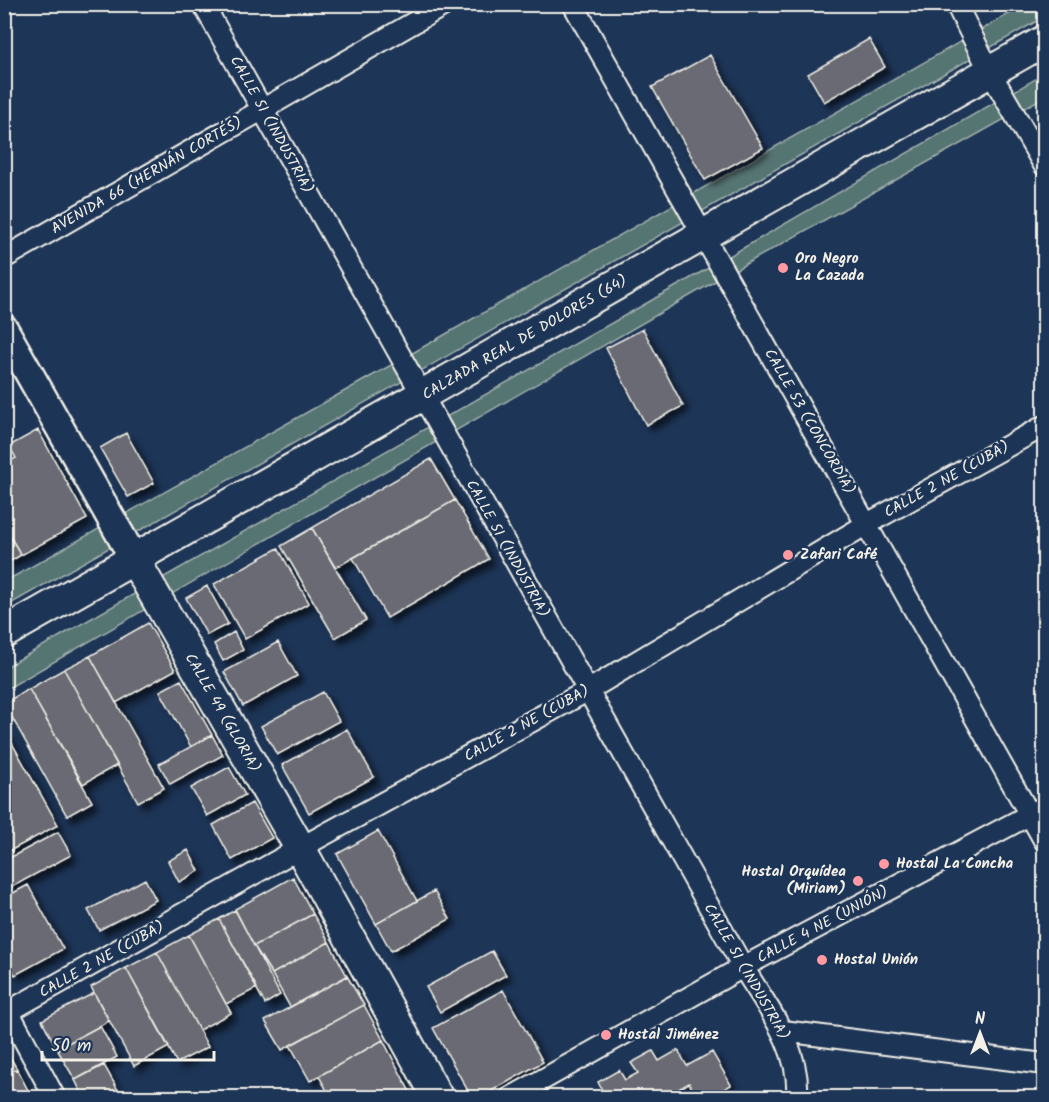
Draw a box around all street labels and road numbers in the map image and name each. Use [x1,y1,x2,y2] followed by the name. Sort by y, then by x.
[223,51,319,199] street label: CALLE 51 (INDUSTRIA)
[47,111,247,241] street label: AVENIDA 66 (HERNÁN CORTÉS)
[418,269,632,407] street label: CALZADA REAL DE DOLORES (64)
[757,344,861,500] street label: CALLE 53 (CONCORDIA)
[880,435,1014,525] street label: CALLE 2 NE (CUBA)
[459,475,555,623] street label: CALLE 51 (INDUSTRIA)
[178,649,266,777] street label: CALLE 49 (GLORIA)
[460,679,594,769] street label: CALLE 2 NE (CUBA)
[753,880,893,970] street label: CALLE 4 NE (UNIÓN)
[697,899,795,1045] street label: CALLE 51 (INDUSTRIA)
[35,915,169,1005] street label: CALLE 2 NE (CUBA)

